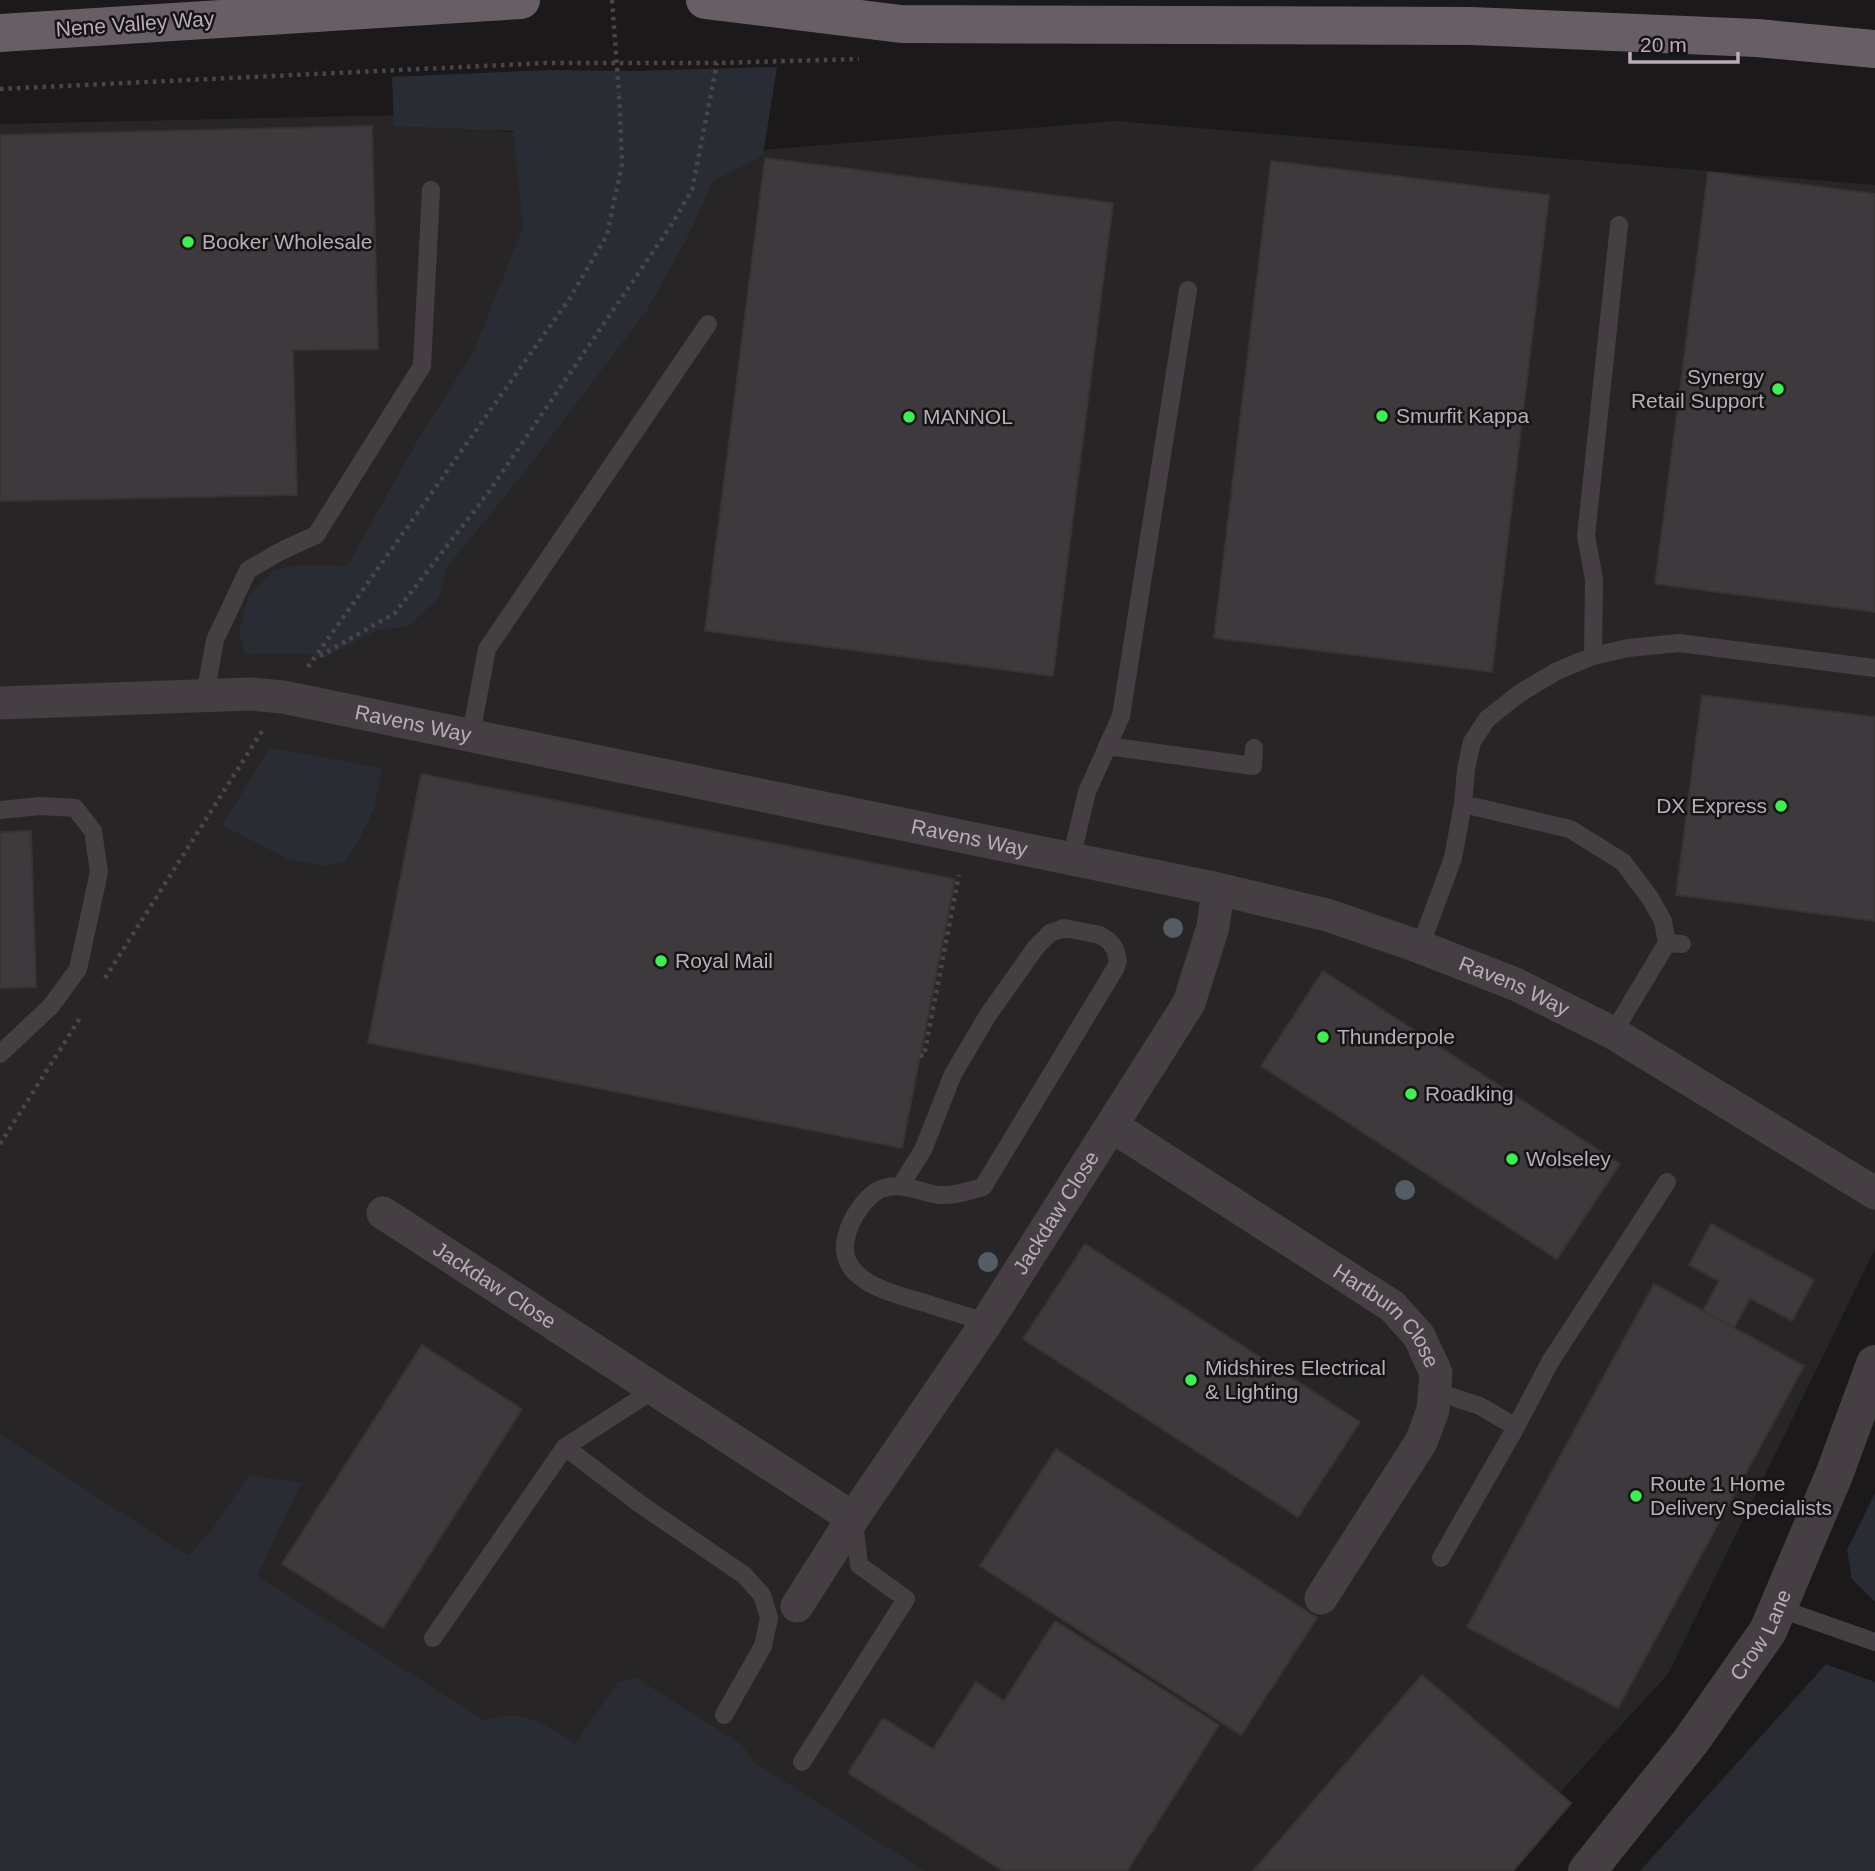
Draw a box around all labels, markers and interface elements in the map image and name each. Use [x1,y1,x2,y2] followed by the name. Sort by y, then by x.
[55,6,215,41] street label: Nene Valley Way
[1630,21,1738,65] scale bar
[1640,33,1687,56] text: 20 m
[202,230,372,253] place label: Booker Wholesale
[180,234,196,250] marker: Booker Wholesale
[1631,365,1764,412] place label: Synergy Retail Support
[1770,381,1786,397] marker: Synergy Retail Support
[1396,404,1529,427] place label: Smurfit Kappa
[923,405,1013,428] place label: MANNOL
[1374,408,1390,424] marker: Smurfit Kappa
[901,409,917,425] marker: MANNOL
[353,700,474,746] street label: Ravens Way
[1656,794,1767,817] place label: DX Express
[1773,798,1789,814] marker: DX Express
[909,814,1030,861] street label: Ravens Way
[675,949,773,972] place label: Royal Mail
[1456,951,1574,1020] street label: Ravens Way
[653,953,669,969] marker: Royal Mail
[1337,1025,1455,1048] place label: Thunderpole
[1315,1029,1331,1045] marker: Thunderpole
[1425,1082,1514,1105] place label: Roadking
[1403,1086,1419,1102] marker: Roadking
[1008,1147,1103,1278] street label: Jackdaw Close
[1526,1147,1611,1170] place label: Wolseley
[1504,1151,1520,1167] marker: Wolseley
[429,1237,560,1333] street label: Jackdaw Close
[1329,1259,1444,1371] street label: Hartburn Close
[1205,1356,1386,1403] place label: Midshires Electrical & Lighting
[1183,1372,1199,1388] marker: Midshires Electrical & Lighting
[1650,1472,1832,1519] place label: Route 1 Home Delivery Specialists
[1628,1488,1644,1504] marker: Route 1 Home Delivery Specialists
[1725,1586,1795,1684] street label: Crow Lane

